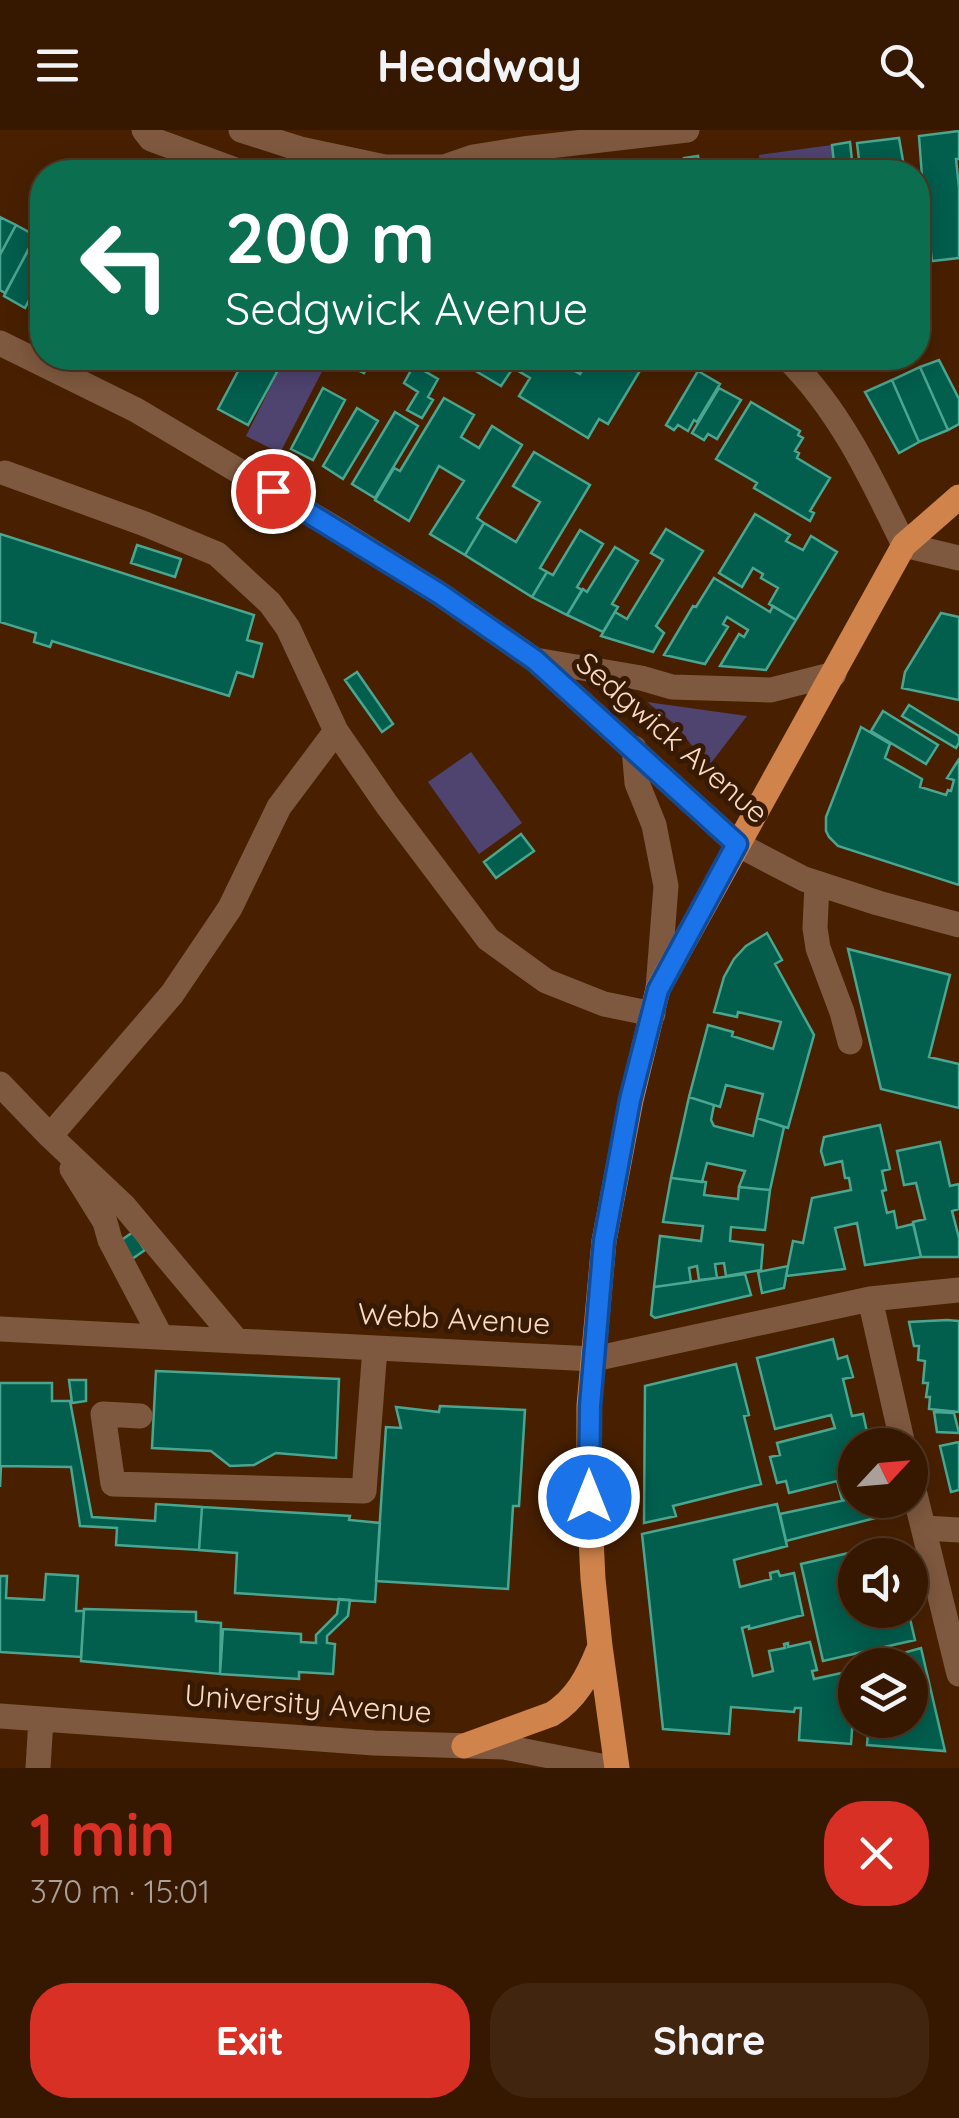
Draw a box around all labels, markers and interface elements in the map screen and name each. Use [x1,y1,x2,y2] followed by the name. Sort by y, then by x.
[377,37,582,93] text: Headway
[30,38,85,93] icon: menu
[874,38,929,93] icon: search
[225,193,435,281] text: 200 m
[60,200,190,330] icon: left
[225,280,588,336] text: Sedgwick Avenue
[231,449,316,534] pin
[246,464,301,519] icon: arrive
[569,643,776,831] street label: Sedgwick Avenue
[357,1294,551,1342] street label: Webb Avenue
[838,1428,928,1518] north arrow
[838,1428,928,1738] map controls
[537,1445,641,1549] position arrow
[838,1538,928,1628] button: sound
[838,1648,928,1738] button: layers
[183,1675,433,1731] street label: University Avenue
[30,1796,175,1871] text: 1 min
[824,1801,929,1906] button: close
[30,1871,210,1911] text: 370 m · 15:01
[30,1983,470,2098] button: Exit
[490,1983,929,2098] button: Share

